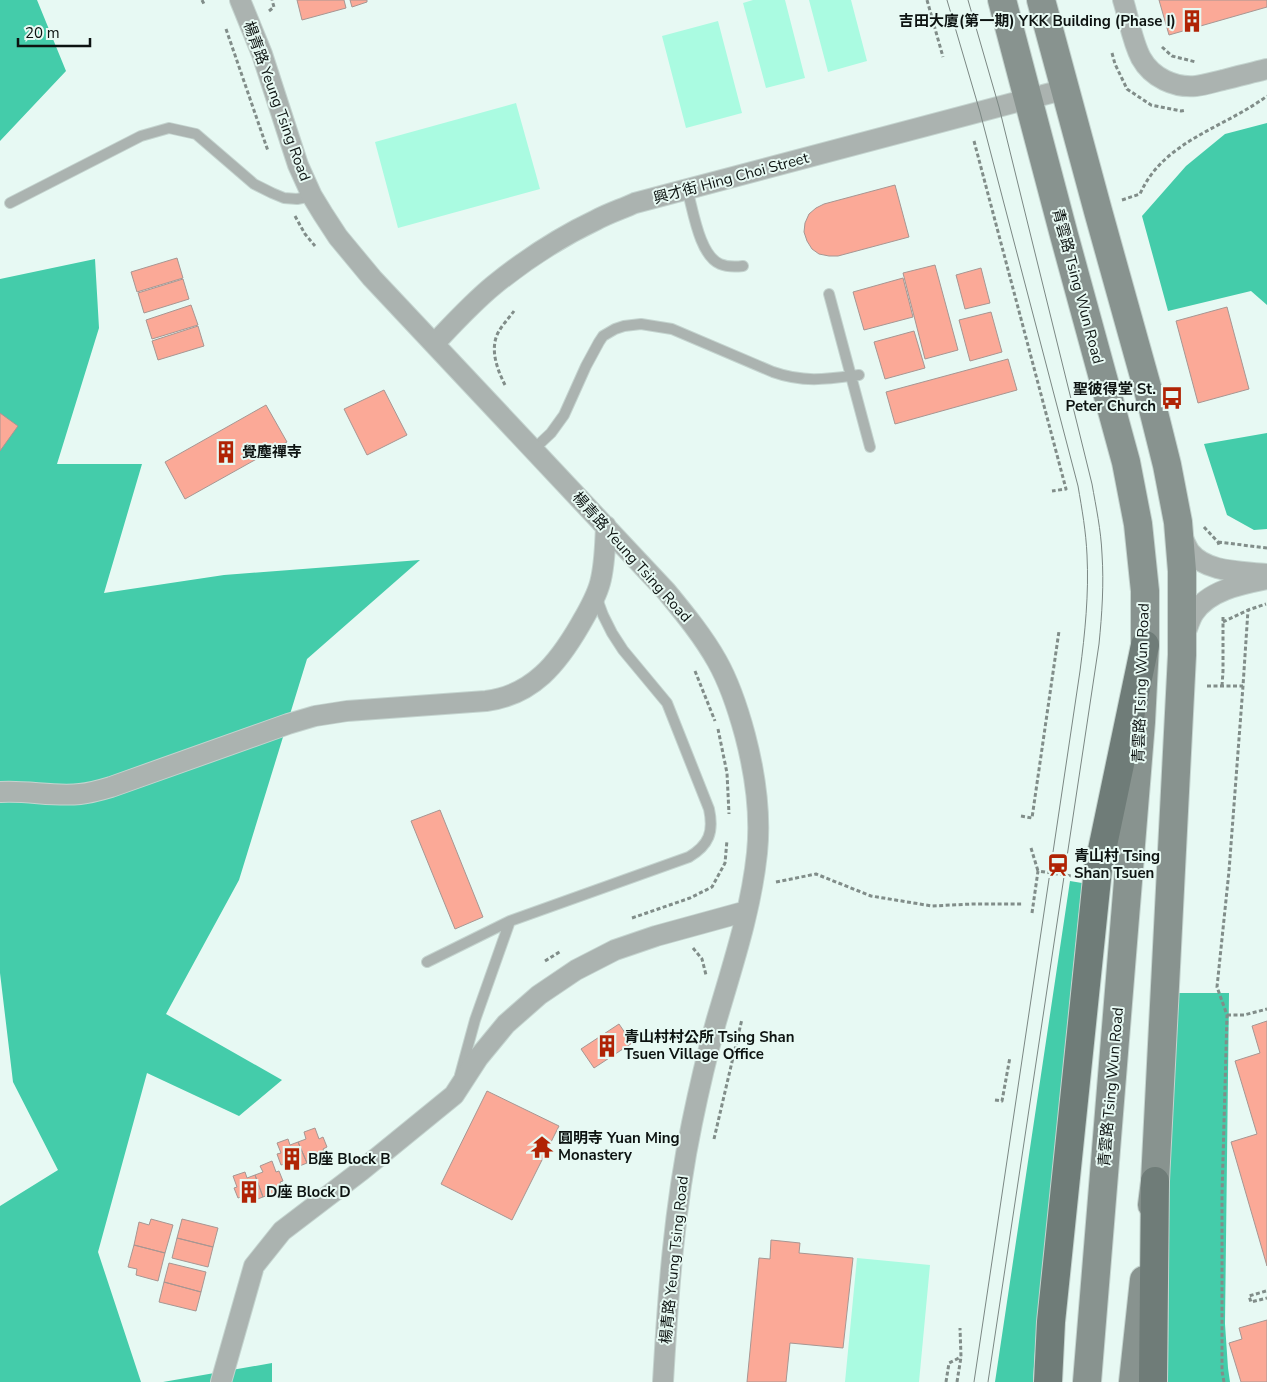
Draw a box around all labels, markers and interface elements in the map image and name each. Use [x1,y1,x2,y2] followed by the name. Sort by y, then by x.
[1179,8,1205,34] building icon: 吉田大廈(第一期) YKK Building (Phase I)
[899,11,1176,31] place label: 吉田大廈(第一期) YKK Building (Phase I)
[18,15,90,47] scale bar
[239,18,315,184] street label: 楊青路 Yeung Tsing Road
[25,23,60,43] text: 20 m
[651,147,812,208] street label: 興才街 Hing Choi Street
[1048,206,1108,366] street label: 青雲路 Tsing Wun Road
[1065,379,1156,416] place label: 聖彼得堂 St. Peter Church
[1159,385,1185,411] bus stop icon: 聖彼得堂 St. Peter Church
[213,439,239,465] building icon: 覺塵禪寺
[242,442,302,462] place label: 覺塵禪寺
[568,488,696,626] street label: 楊青路 Yeung Tsing Road
[1128,603,1154,763] street label: 青雲路 Tsing Wun Road
[1074,846,1160,883] place label: 青山村 Tsing Shan Tsuen
[1045,852,1071,878] station icon: 青山村 Tsing Shan Tsuen
[1094,1006,1128,1168] street label: 青雲路 Tsing Wun Road
[624,1027,794,1064] place label: 青山村村公所 Tsing Shan Tsuen Village Office
[594,1033,620,1059] building icon: 青山村村公所 Tsing Shan Tsuen Village Office
[558,1128,680,1165] place label: 圓明寺 Yuan Ming Monastery
[529,1134,555,1160] temple icon: 圓明寺 Yuan Ming Monastery
[279,1146,305,1172] building icon: B座 Block B
[308,1149,391,1169] place label: B座 Block B
[655,1175,693,1345] street label: 楊青路 Yeung Tsing Road
[236,1179,262,1205] building icon: D座 Block D
[266,1182,351,1202] place label: D座 Block D

